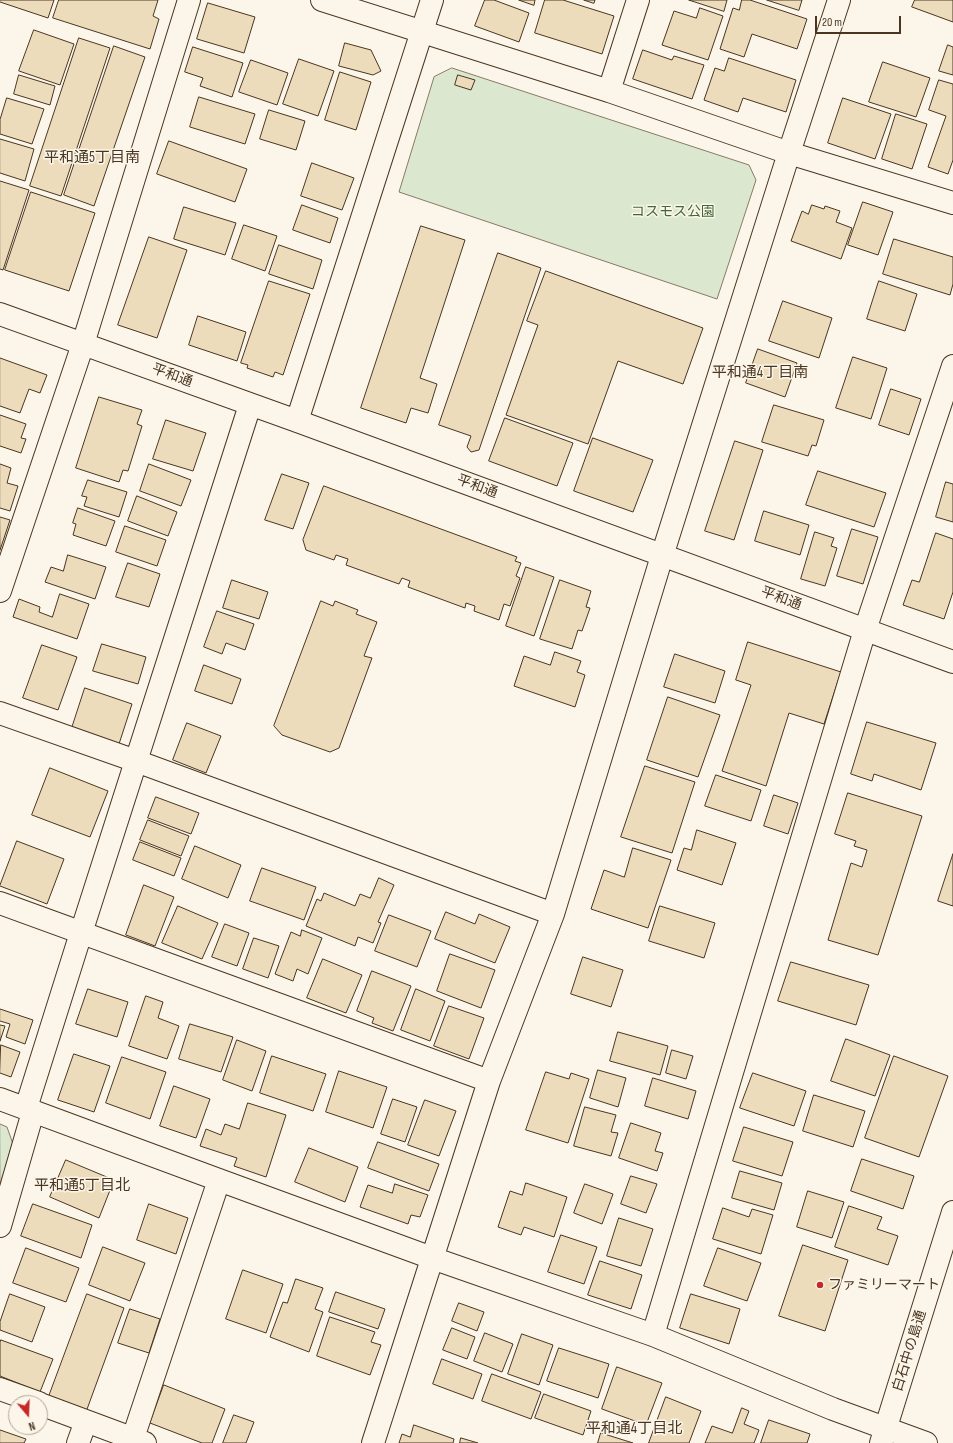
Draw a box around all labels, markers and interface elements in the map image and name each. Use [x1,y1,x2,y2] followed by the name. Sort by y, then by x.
[817,8,903,34] scale bar
[822,15,842,30] text: 20 m
[44,149,140,167] district label: 平和通5丁目南
[631,204,715,220] park label: コスモス公園
[149,361,195,391] street label: 平和通
[712,364,808,382] district label: 平和通4丁目南
[454,472,500,502] street label: 平和通
[758,584,804,614] street label: 平和通
[34,1177,130,1195] district label: 平和通5丁目北
[828,1277,940,1293] place label: ファミリーマート
[815,1280,825,1290] marker: ファミリーマート
[890,1308,930,1394] street label: 白石中の島通
[8,1395,48,1435] north arrow
[27,1419,37,1433] text: N
[586,1420,682,1438] district label: 平和通4丁目北

